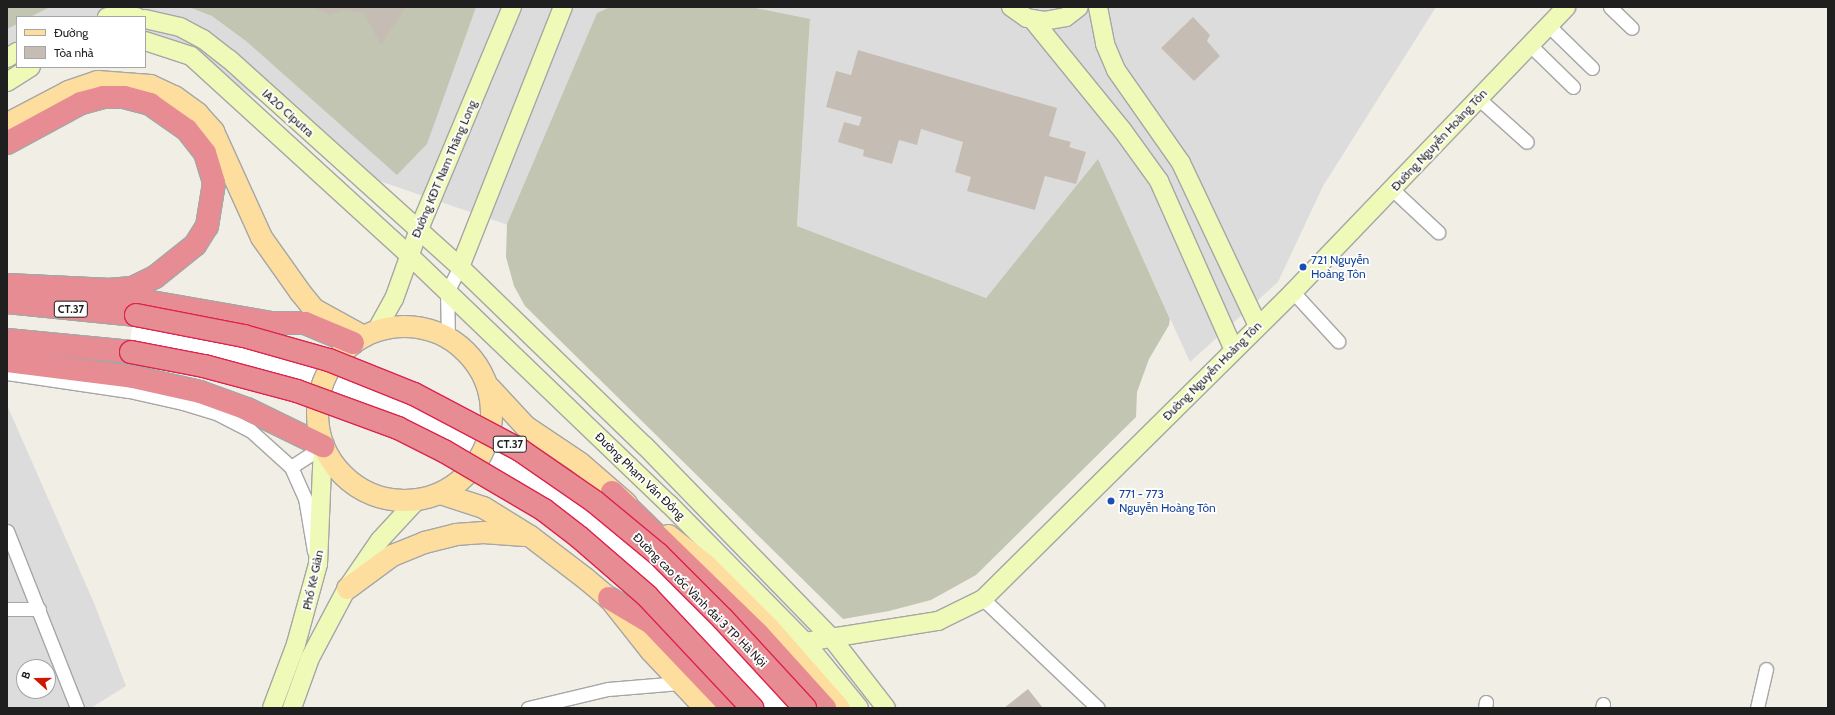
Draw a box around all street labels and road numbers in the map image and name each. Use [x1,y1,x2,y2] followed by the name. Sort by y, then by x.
[259,86,317,140] street label: IA20 Ciputra
[1388,86,1490,194] street label: Đường Nguyễn Hoàng Tôn
[408,98,480,240] street label: Đường KĐT Nam Thăng Long
[53,300,89,318] road number: CT.37
[1160,319,1264,423] street label: Đường Nguyễn Hoàng Tôn
[592,429,688,523] street label: Đường Phạm Văn Đồng
[492,435,528,453] road number: CT.37
[630,530,770,670] street label: Đường cao tốc Vành đai 3 TP. Hà Nội
[300,549,326,611] street label: Phố Kẻ Giàn

